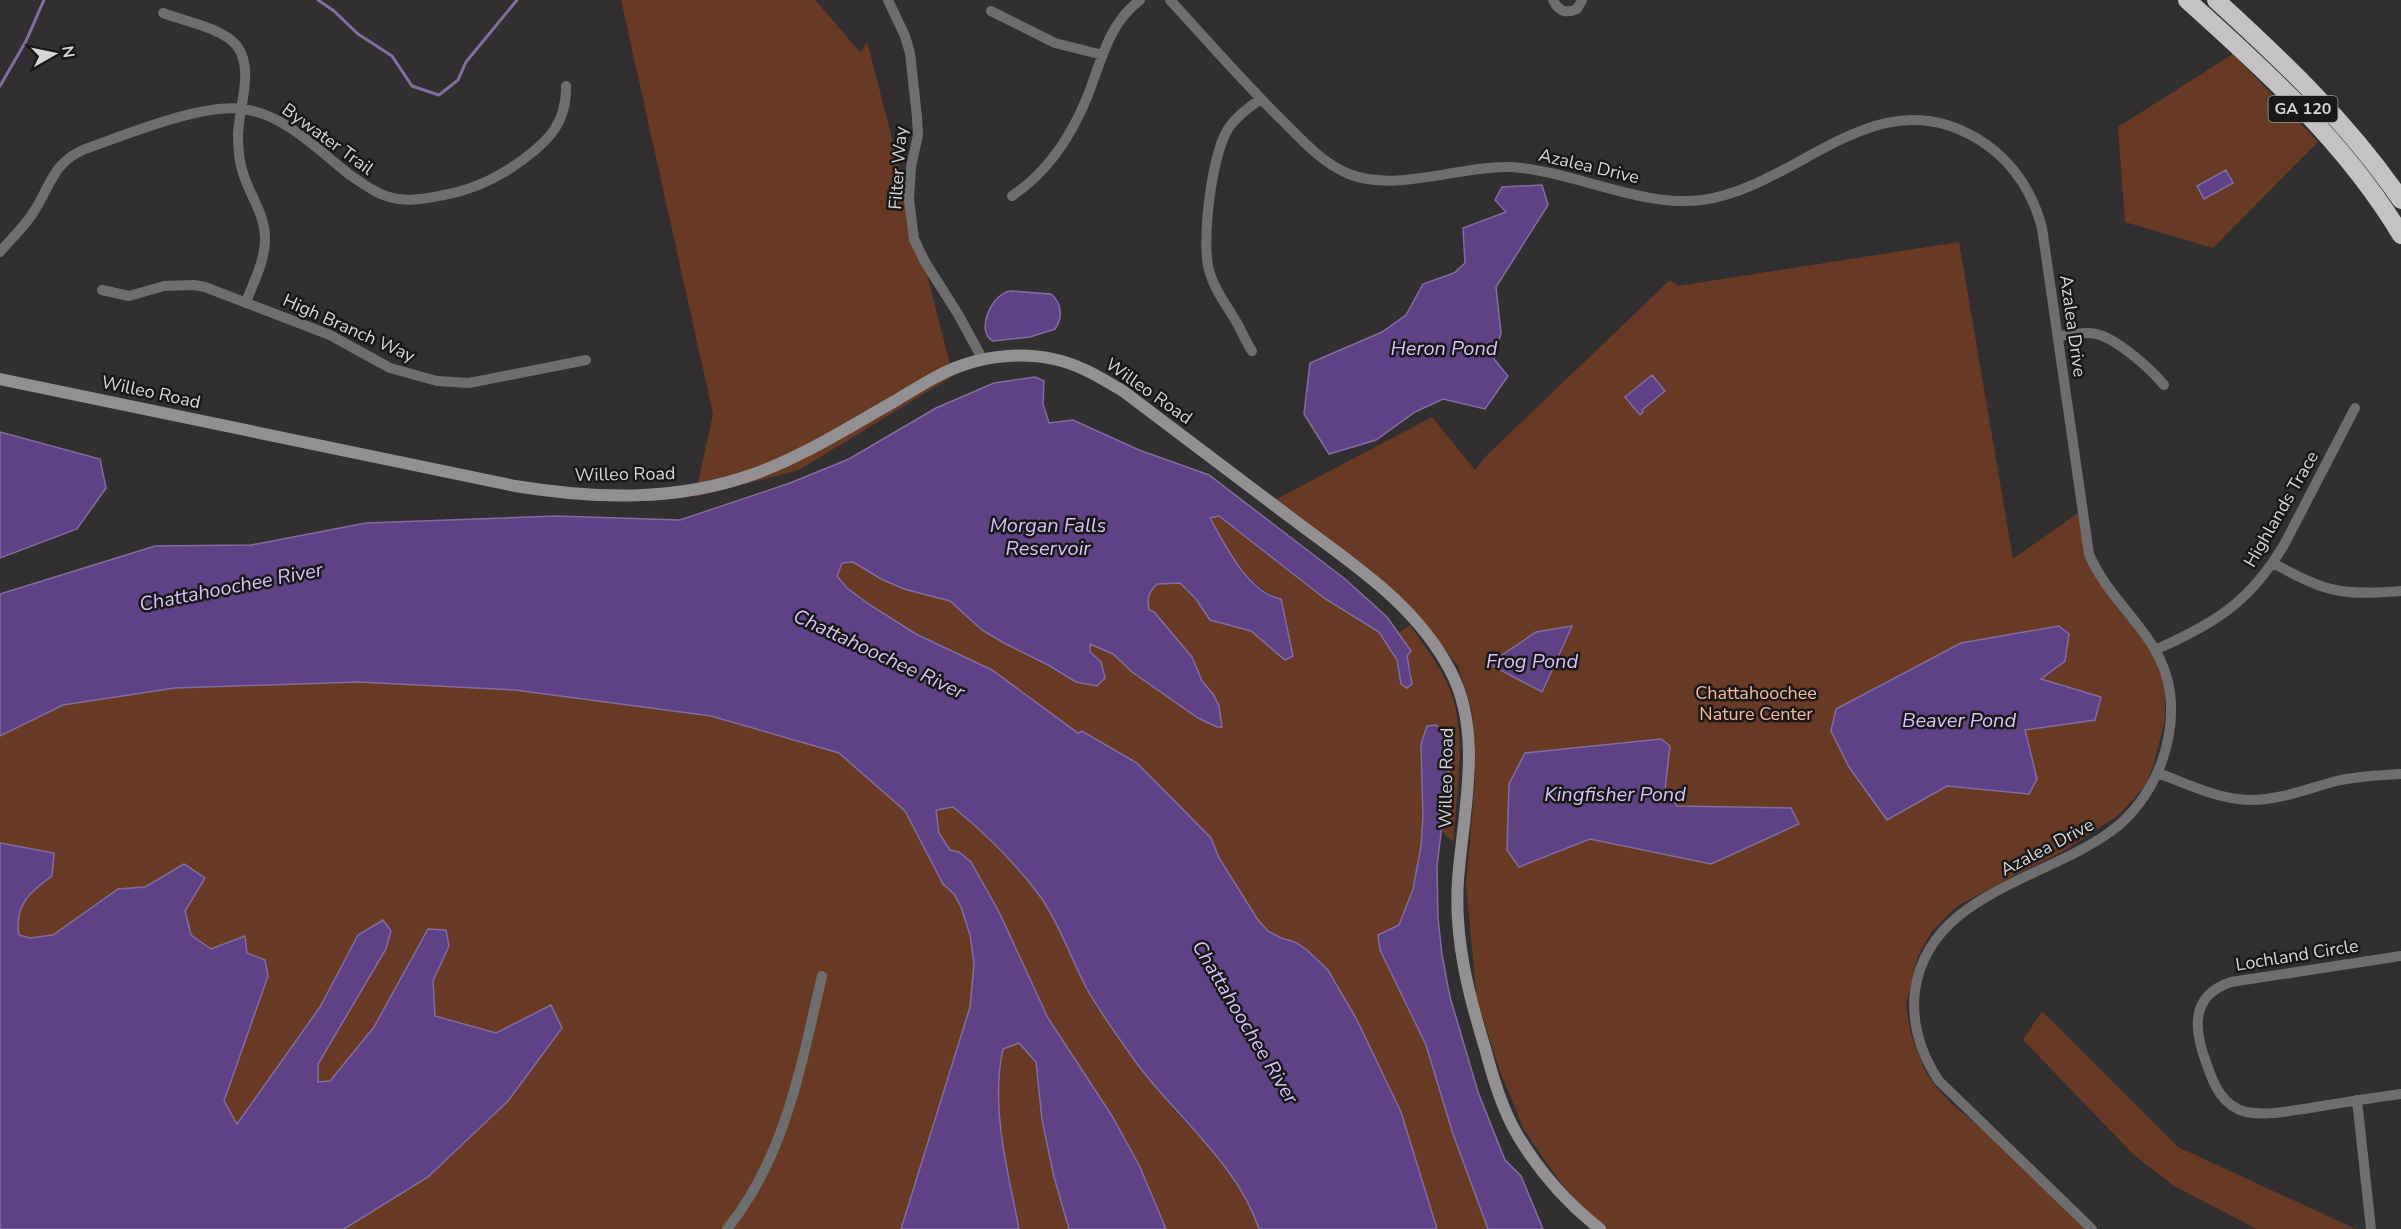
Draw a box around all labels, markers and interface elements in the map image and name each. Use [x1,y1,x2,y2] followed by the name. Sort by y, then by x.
[24,24,84,84] north arrow
[56,44,80,59] text: N
[2268,96,2338,122] road number: GA 120
[277,98,379,181] street label: Bywater Trail
[883,125,913,211] street label: Filter Way
[1536,143,1642,189] street label: Azalea Drive
[2054,274,2092,378] street label: Azalea Drive
[279,288,420,368] street label: High Branch Way
[1391,335,1498,362] water label: Heron Pond
[1101,352,1197,430] street label: Willeo Road
[99,370,203,414] street label: Willeo Road
[2238,446,2324,572] street label: Highlands Trace
[574,461,676,487] street label: Willeo Road
[990,512,1106,562] water label: Morgan Falls Reservoir
[137,556,326,618] water label: Chattahoochee River
[789,602,970,706] water label: Chattahoochee River
[1486,648,1578,675] water label: Frog Pond
[1695,681,1817,726] park label: Chattahoochee Nature Center
[1902,707,2016,734] water label: Beaver Pond
[1433,727,1459,829] street label: Willeo Road
[1544,781,1686,808] water label: Kingfisher Pond
[1996,812,2098,882] street label: Azalea Drive
[2234,933,2360,977] street label: Lochland Circle
[1185,935,1305,1110] water label: Chattahoochee River

